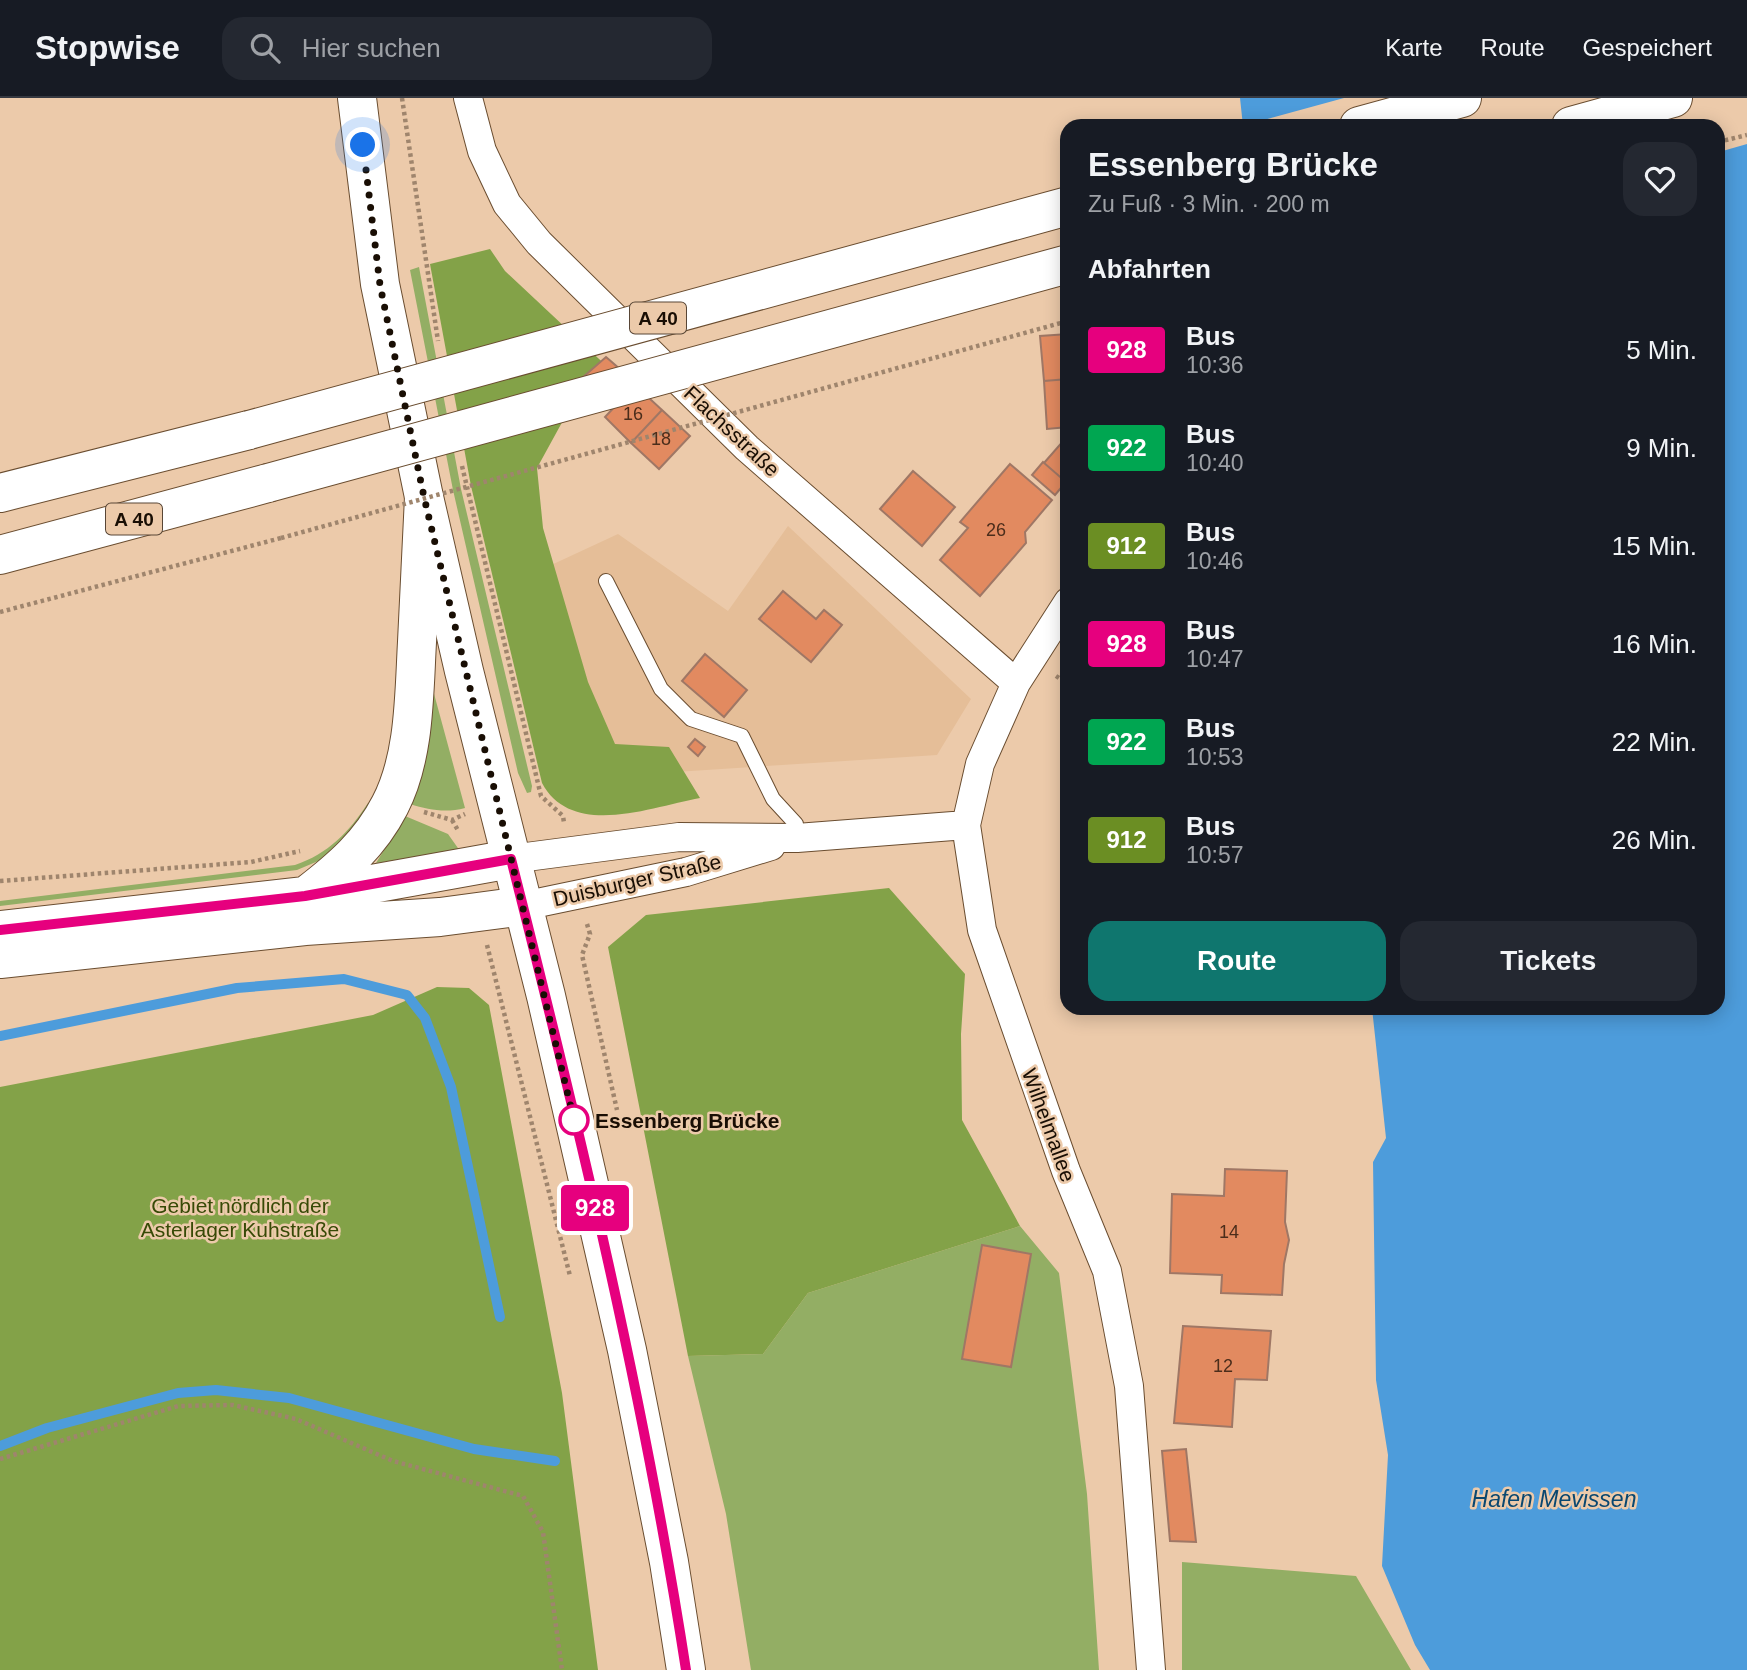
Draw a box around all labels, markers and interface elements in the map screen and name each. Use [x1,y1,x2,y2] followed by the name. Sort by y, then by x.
[222,17,712,80] search box
[35,29,180,66] text: Stopwise
[246,29,284,67] icon: search
[302,33,441,63] text: Hier suchen
[1385,34,1443,61] text: Karte
[1481,34,1545,61] text: Route
[1583,34,1712,61] text: Gespeichert
[345,127,380,162] your location
[1623,142,1697,216] button: heart
[1088,146,1378,183] text: Essenberg Brücke
[1088,191,1330,217] text: Zu Fuß · 3 Min. · 200 m
[1088,254,1211,284] text: Abfahrten
[630,302,686,333] road number: A 40
[1186,321,1235,351] text: Bus
[1626,335,1697,365] text: 5 Min.
[1106,336,1147,363] text: 928
[1186,352,1244,378] text: 10:36
[680,381,784,481] street label: Flachsstraße
[623,404,643,424] house number: 16
[1186,419,1235,449] text: Bus
[651,429,671,449] house number: 18
[1626,433,1697,463] text: 9 Min.
[1106,434,1147,461] text: 922
[1186,450,1244,476] text: 10:40
[106,504,162,534] road number: A 40
[1186,517,1235,547] text: Bus
[986,520,1006,540] house number: 26
[1612,531,1697,561] text: 15 Min.
[1106,532,1147,559] text: 912
[1186,548,1244,574] text: 10:46
[1186,615,1235,645] text: Bus
[1612,629,1697,659] text: 16 Min.
[1106,630,1147,657] text: 928
[1186,646,1244,672] text: 10:47
[1186,713,1235,743] text: Bus
[1612,727,1697,757] text: 22 Min.
[1106,728,1147,755] text: 922
[1186,744,1244,770] text: 10:53
[1186,811,1235,841] text: Bus
[1612,825,1697,855] text: 26 Min.
[1106,826,1147,853] text: 912
[1186,842,1244,868] text: 10:57
[551,849,723,911] street label: Duisburger Straße
[1088,921,1386,1001] button: Route
[1400,921,1697,1001] button: Tickets
[1018,1065,1080,1185] street label: Wilhelmallee
[559,1105,589,1135] marker: Essenberg Brücke
[595,1109,779,1132] place label: Essenberg Brücke
[555,1185,635,1231] line badge: 928
[141,1194,339,1241] park label: Gebiet nördlich der Asterlager Kuhstraße
[575,1194,615,1221] text: 928
[1219,1222,1239,1242] house number: 14
[1213,1356,1233,1376] house number: 12
[1472,1486,1636,1512] water label: Hafen Mevissen

